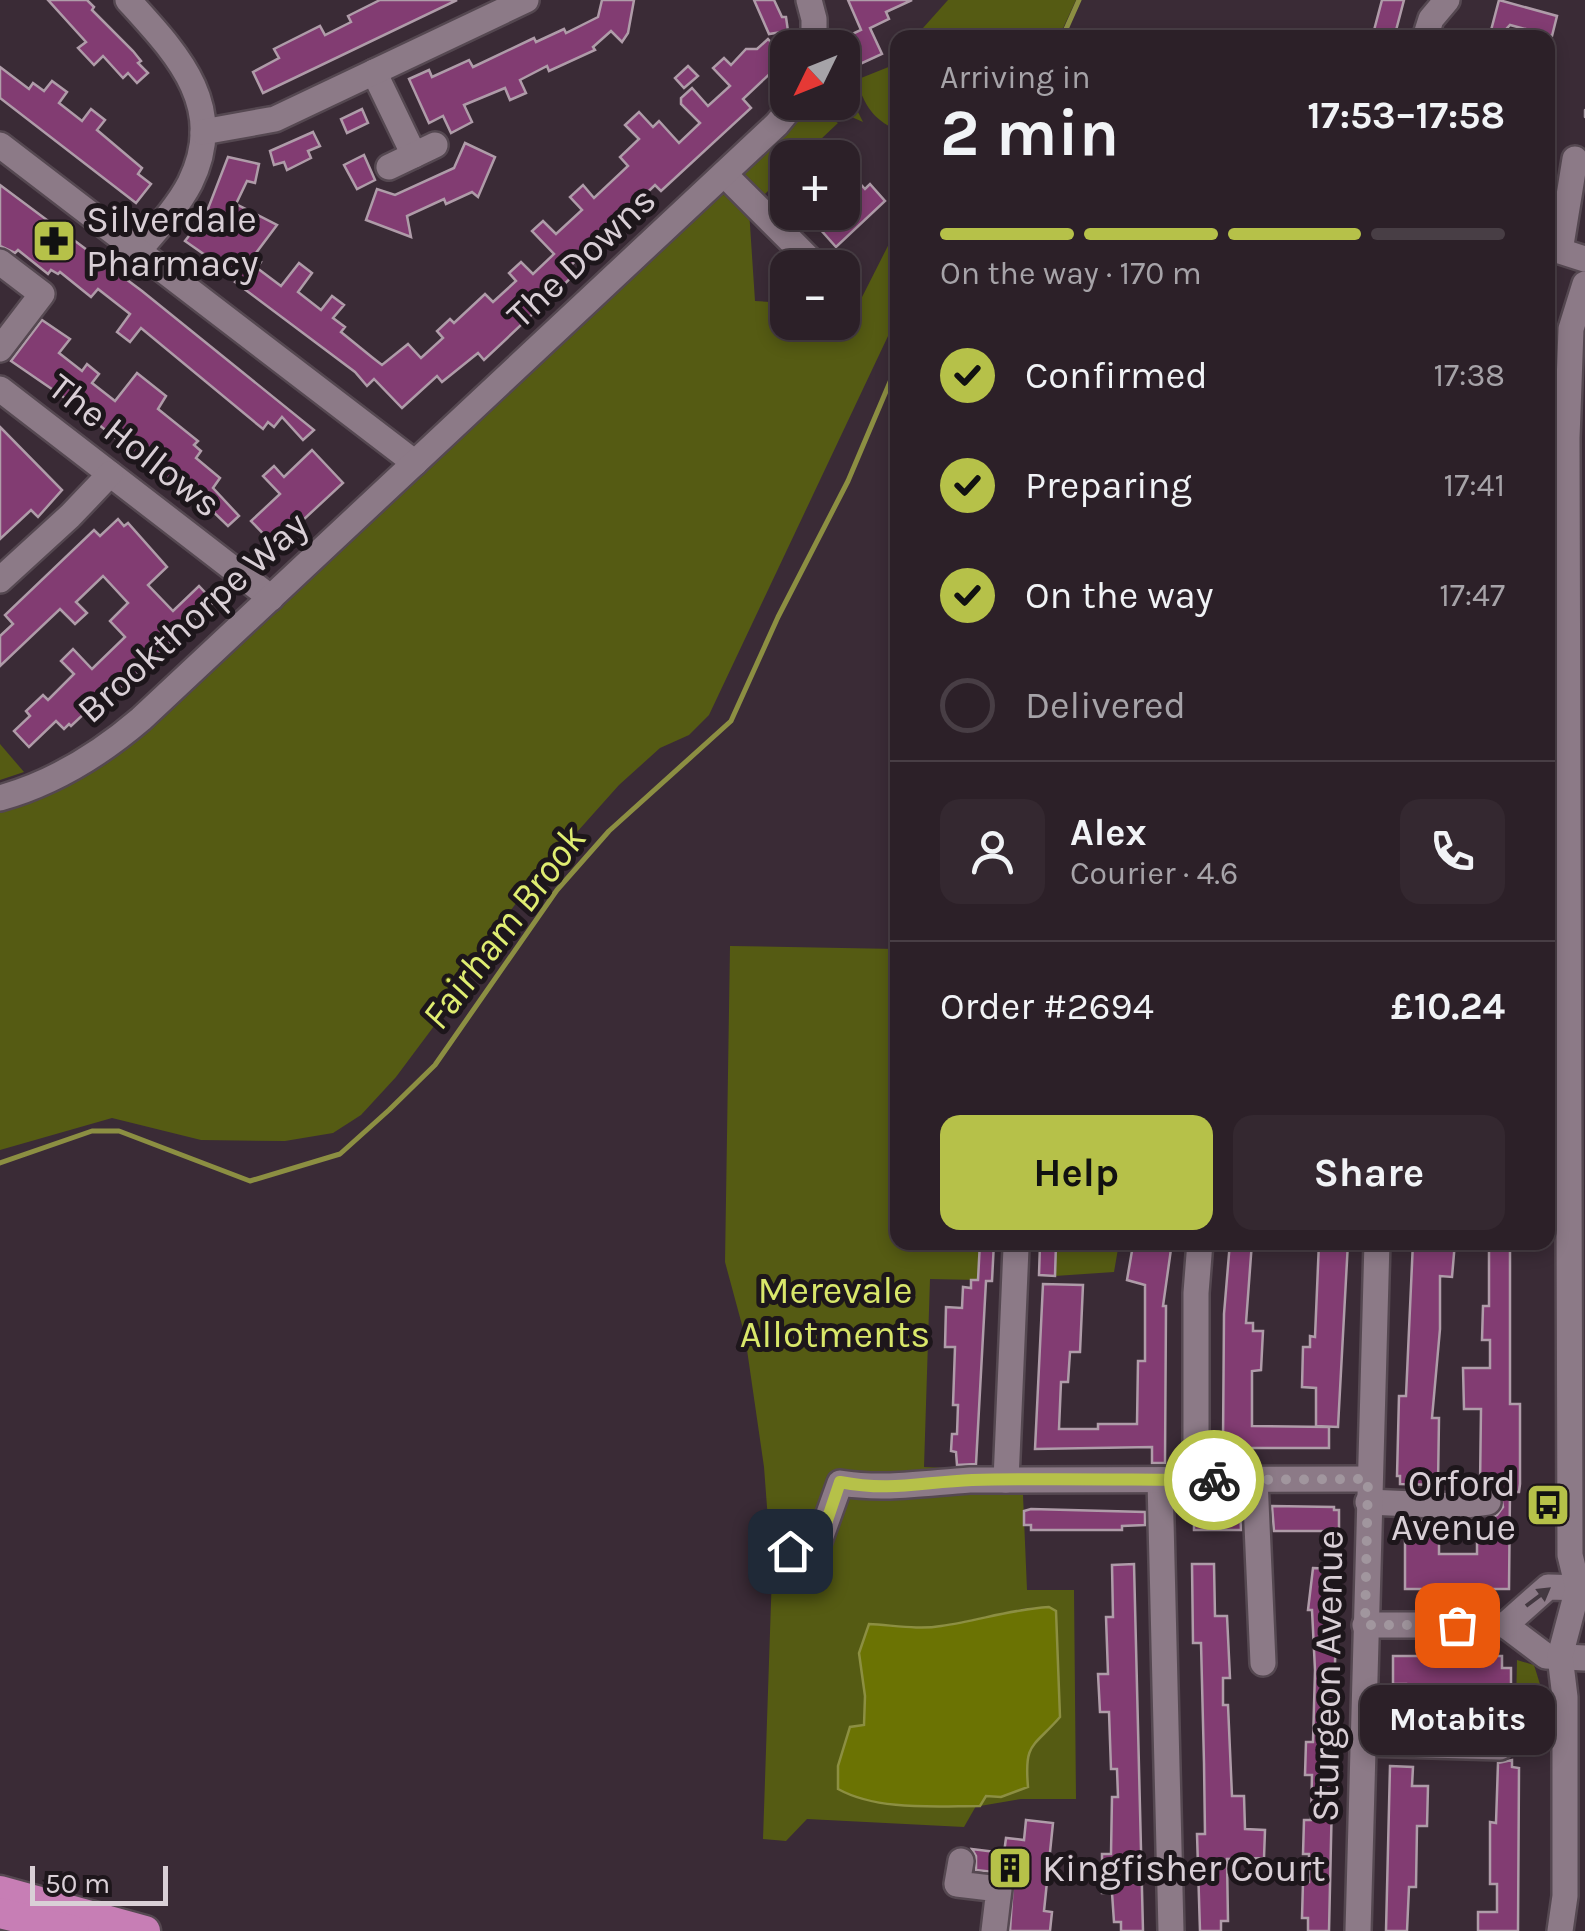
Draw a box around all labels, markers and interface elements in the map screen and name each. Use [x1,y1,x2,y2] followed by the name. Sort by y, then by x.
[770,30,860,120] north arrow
[770,30,860,340] map controls
[940,59,1091,96] text: Arriving in
[1307,93,1505,138] text: 17:53–17:58
[940,95,1119,171] text: 2 min
[770,140,860,230] button: +
[498,177,665,338] street label: The Downs
[86,197,259,286] place label: Silverdale Pharmacy
[31,218,77,264] pharmacy icon: Silverdale Pharmacy
[770,250,860,340] button: −
[940,255,1202,292] text: On the way · 170 m
[940,348,995,403] icon: check
[1025,353,1208,398] text: Confirmed
[1433,357,1505,394] text: 17:38
[40,364,230,527] street label: The Hollows
[940,458,995,513] icon: check
[1025,463,1192,508] text: Preparing
[1444,467,1505,504] text: 17:41
[68,502,317,733] street label: Brookthorpe Way
[940,568,995,623] icon: check
[1025,573,1213,618] text: On the way
[1439,577,1505,614] text: 17:47
[1025,683,1186,728] text: Delivered
[940,799,1045,904] button: person
[1400,799,1505,904] button: phone
[1070,810,1147,855] text: Alex
[412,816,596,1038] water label: Fairham Brook
[1070,855,1238,892] text: Courier · 4.6
[940,984,1154,1029] text: Order #2694
[1391,984,1505,1029] text: £10.24
[940,1115,1213,1230] button: Help
[1233,1115,1505,1230] button: Share
[740,1268,930,1357] park label: Merevale Allotments
[1164,1430,1264,1530] courier
[1187,1453,1242,1508] icon: bike
[1391,1461,1516,1550] place label: Orford Avenue
[1525,1482,1571,1528] bus stop icon: Orford Avenue
[748,1509,833,1594] pin
[763,1524,818,1579] icon: home
[1302,1530,1353,1822] street label: Sturgeon Avenue
[1415,1583,1500,1668] pin
[1524,1587,1550,1608] one-way arrow
[1430,1598,1485,1653] icon: bag
[1360,1685,1554,1755] callout: Motabits
[1389,1701,1526,1738] text: Motabits
[987,1845,1033,1891] building icon: Kingfisher Court
[1042,1846,1325,1891] place label: Kingfisher Court
[30,1861,168,1906] scale bar
[45,1867,110,1900] text: 50 m

